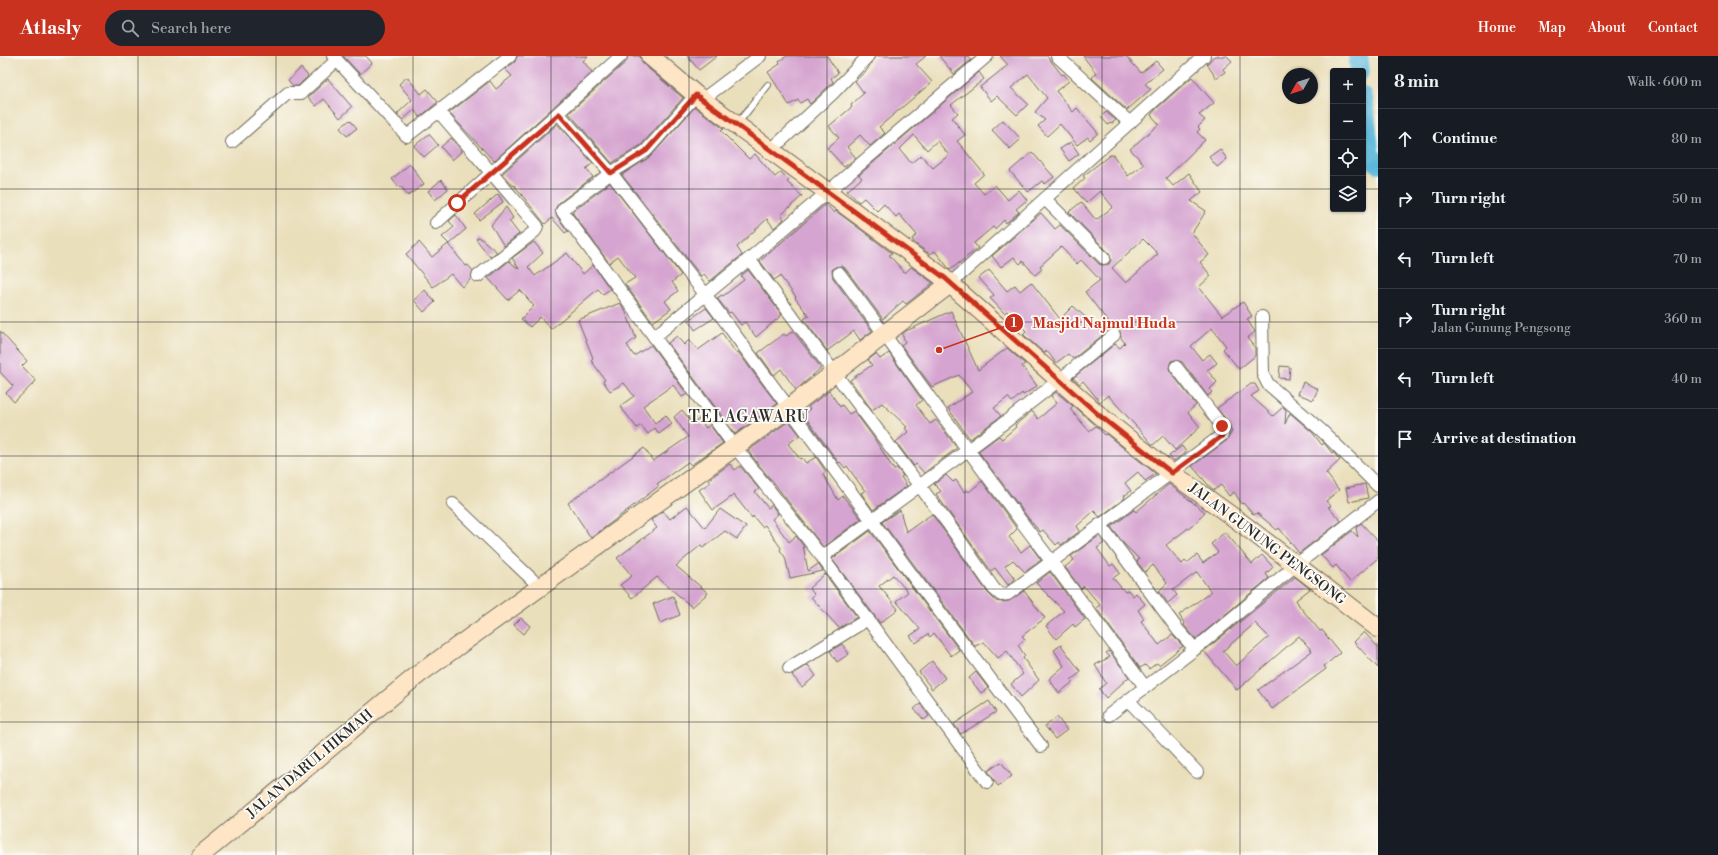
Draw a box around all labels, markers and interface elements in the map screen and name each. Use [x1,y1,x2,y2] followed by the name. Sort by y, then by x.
[105,10,385,46] search box
[20,16,81,40] text: Atlasly
[119,17,141,39] icon: search
[151,19,231,38] text: Search here
[1478,19,1516,37] text: Home
[1538,19,1566,37] text: Map
[1588,19,1626,37] text: About
[1648,19,1698,37] text: Contact
[1282,68,1318,104] north arrow
[1330,68,1366,212] map controls
[1330,68,1366,104] button: +
[1394,71,1439,93] text: 8 min
[1627,74,1702,90] text: Walk · 600 m
[1330,104,1366,140] button: −
[1394,128,1416,150] icon: ahead
[1432,129,1497,148] text: Continue
[1671,131,1702,147] text: 80 m
[1330,140,1366,176] button: locate
[1330,176,1366,212] button: layers
[1394,188,1416,210] icon: right
[1432,189,1506,208] text: Turn right
[1672,191,1702,207] text: 50 m
[448,194,466,212] route start
[1394,248,1416,270] icon: left
[1432,249,1494,268] text: Turn left
[1673,251,1702,267] text: 70 m
[1432,301,1506,320] text: Turn right
[1394,308,1416,330] icon: right
[1004,309,1184,336] callout: Masjid Najmul Huda
[1664,311,1702,327] text: 360 m
[1032,314,1177,333] text: Masjid Najmul Huda
[1011,316,1017,331] text: 1
[1432,320,1571,336] text: Jalan Gunung Pengsong
[1394,368,1416,390] icon: left
[1432,369,1494,388] text: Turn left
[1672,371,1702,387] text: 40 m
[689,407,809,427] district label: TELAGAWARU
[1213,417,1231,435] route end
[1394,428,1416,450] icon: arrive
[1432,429,1576,448] text: Arrive at destination
[1184,478,1350,609] street label: JALAN GUNUNG PENGSONG
[242,705,378,823] street label: JALAN DARUL HIKMAH

